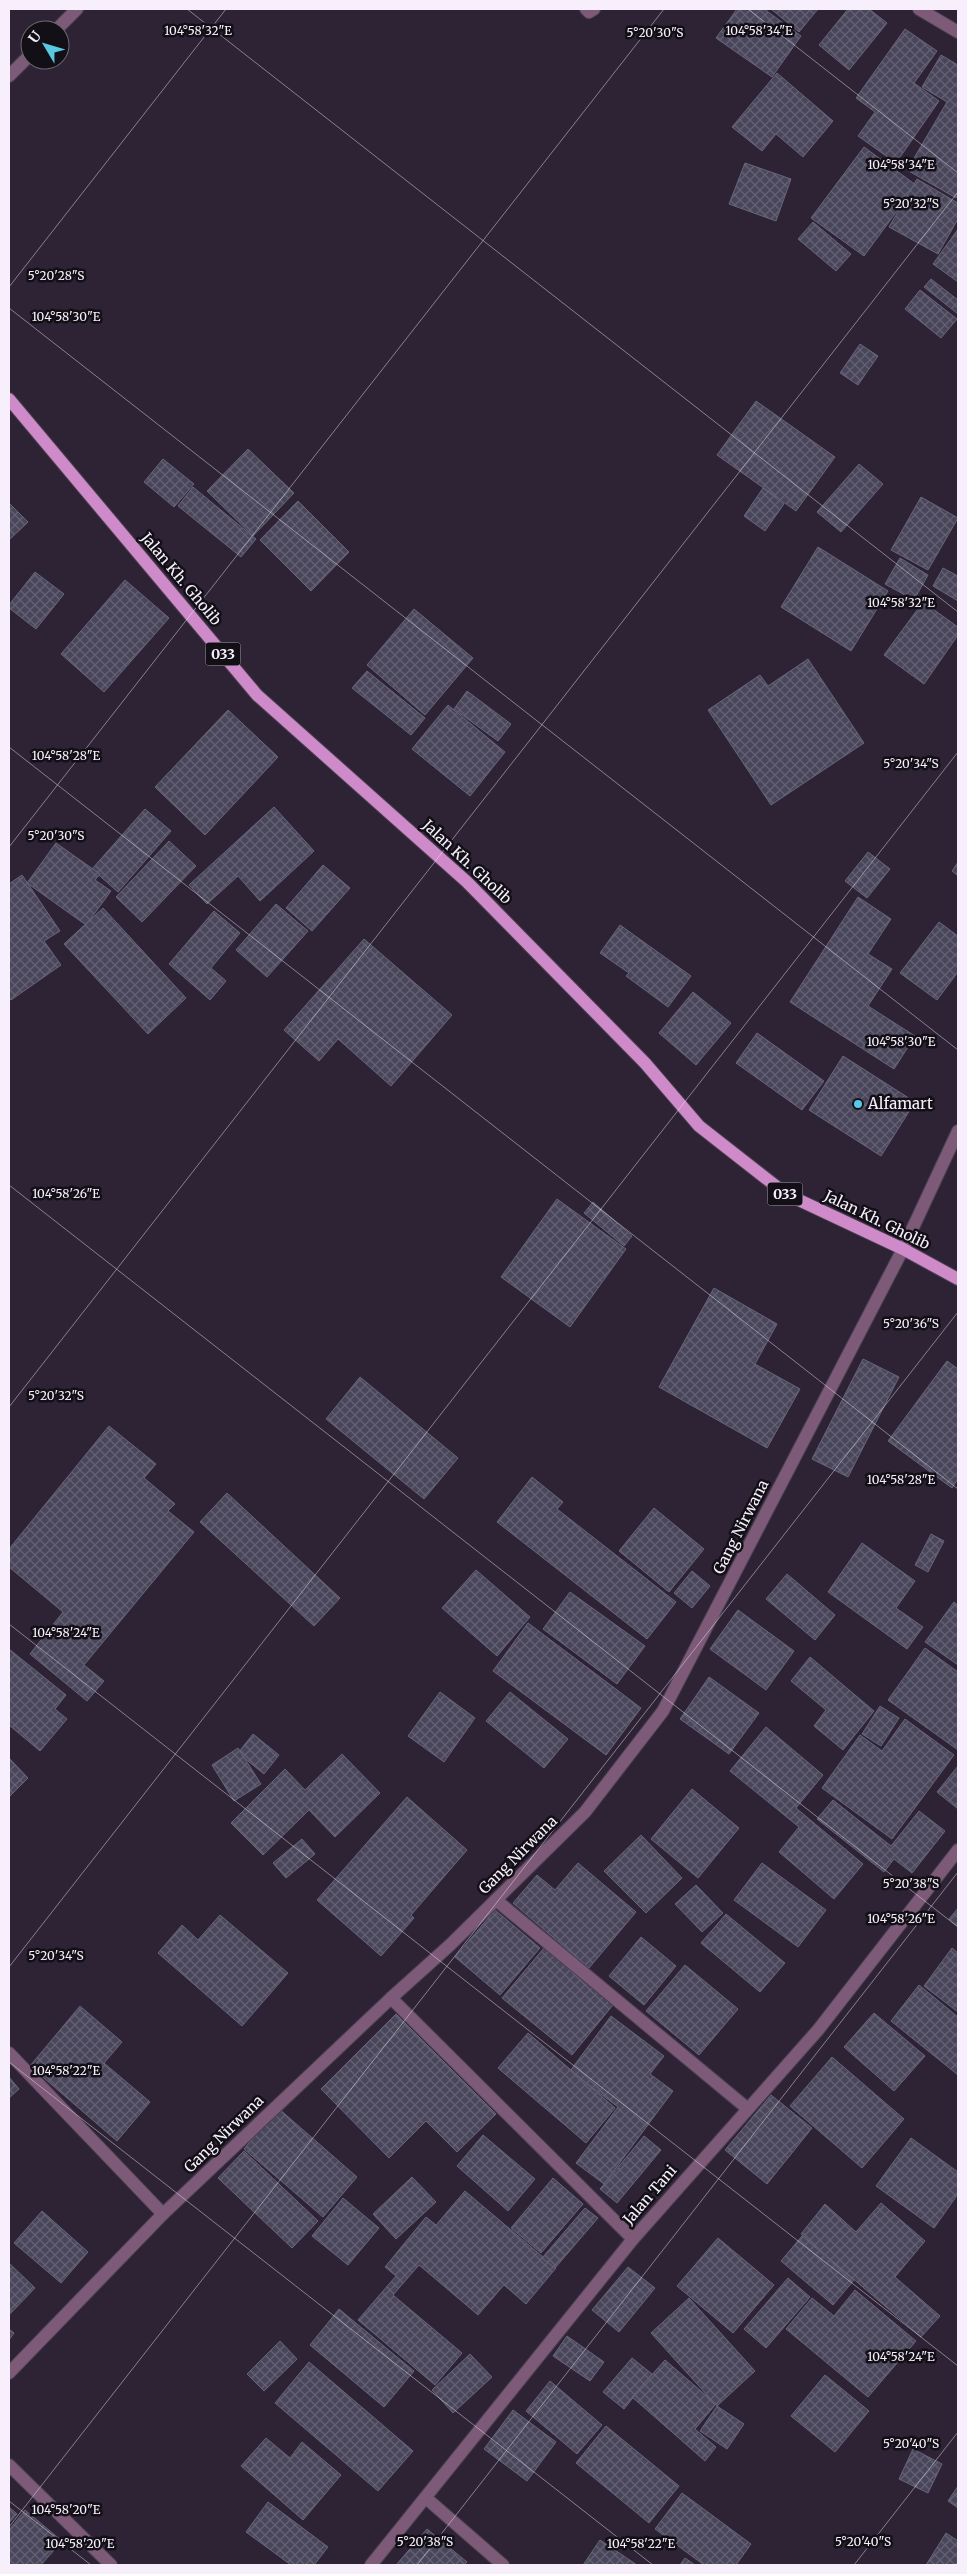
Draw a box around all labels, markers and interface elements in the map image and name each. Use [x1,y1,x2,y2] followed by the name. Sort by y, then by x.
[20,20,70,70] north arrow
[164,23,232,38] text: 104°58'32"E
[725,23,793,38] text: 104°58'34"E
[627,25,683,40] text: 5°20'30"S
[24,27,45,47] text: U
[867,157,935,172] text: 104°58'34"E
[883,196,939,211] text: 5°20'32"S
[28,268,84,283] text: 5°20'28"S
[32,309,101,324] text: 104°58'30"E
[136,528,226,629] street label: Jalan Kh. Gholib
[867,595,935,610] text: 104°58'32"E
[206,642,240,666] road number: 033
[32,748,101,763] text: 104°58'28"E
[883,756,939,771] text: 5°20'34"S
[418,815,516,908] street label: Jalan Kh. Gholib
[28,828,84,843] text: 5°20'30"S
[867,1034,936,1049] text: 104°58'30"E
[867,1094,933,1113] place label: Alfamart
[852,1098,864,1110] marker: Alfamart
[768,1182,802,1206] road number: 033
[820,1185,933,1253] street label: Jalan Kh. Gholib
[32,1186,100,1201] text: 104°58'26"E
[883,1316,939,1331] text: 5°20'36"S
[28,1388,84,1403] text: 5°20'32"S
[867,1472,936,1487] text: 104°58'28"E
[709,1476,772,1577] street label: Gang Nirwana
[32,1625,100,1640] text: 104°58'24"E
[474,1811,561,1898] street label: Gang Nirwana
[883,1876,939,1891] text: 5°20'38"S
[867,1911,935,1926] text: 104°58'26"E
[28,1948,84,1963] text: 5°20'34"S
[32,2063,100,2078] text: 104°58'22"E
[180,2091,267,2176] street label: Gang Nirwana
[618,2161,681,2229] street label: Jalan Tani
[867,2349,935,2364] text: 104°58'24"E
[883,2436,939,2451] text: 5°20'40"S
[32,2502,101,2517] text: 104°58'20"E
[397,2534,453,2549] text: 5°20'38"S
[835,2534,891,2549] text: 5°20'40"S
[46,2536,115,2551] text: 104°58'20"E
[607,2536,675,2551] text: 104°58'22"E

